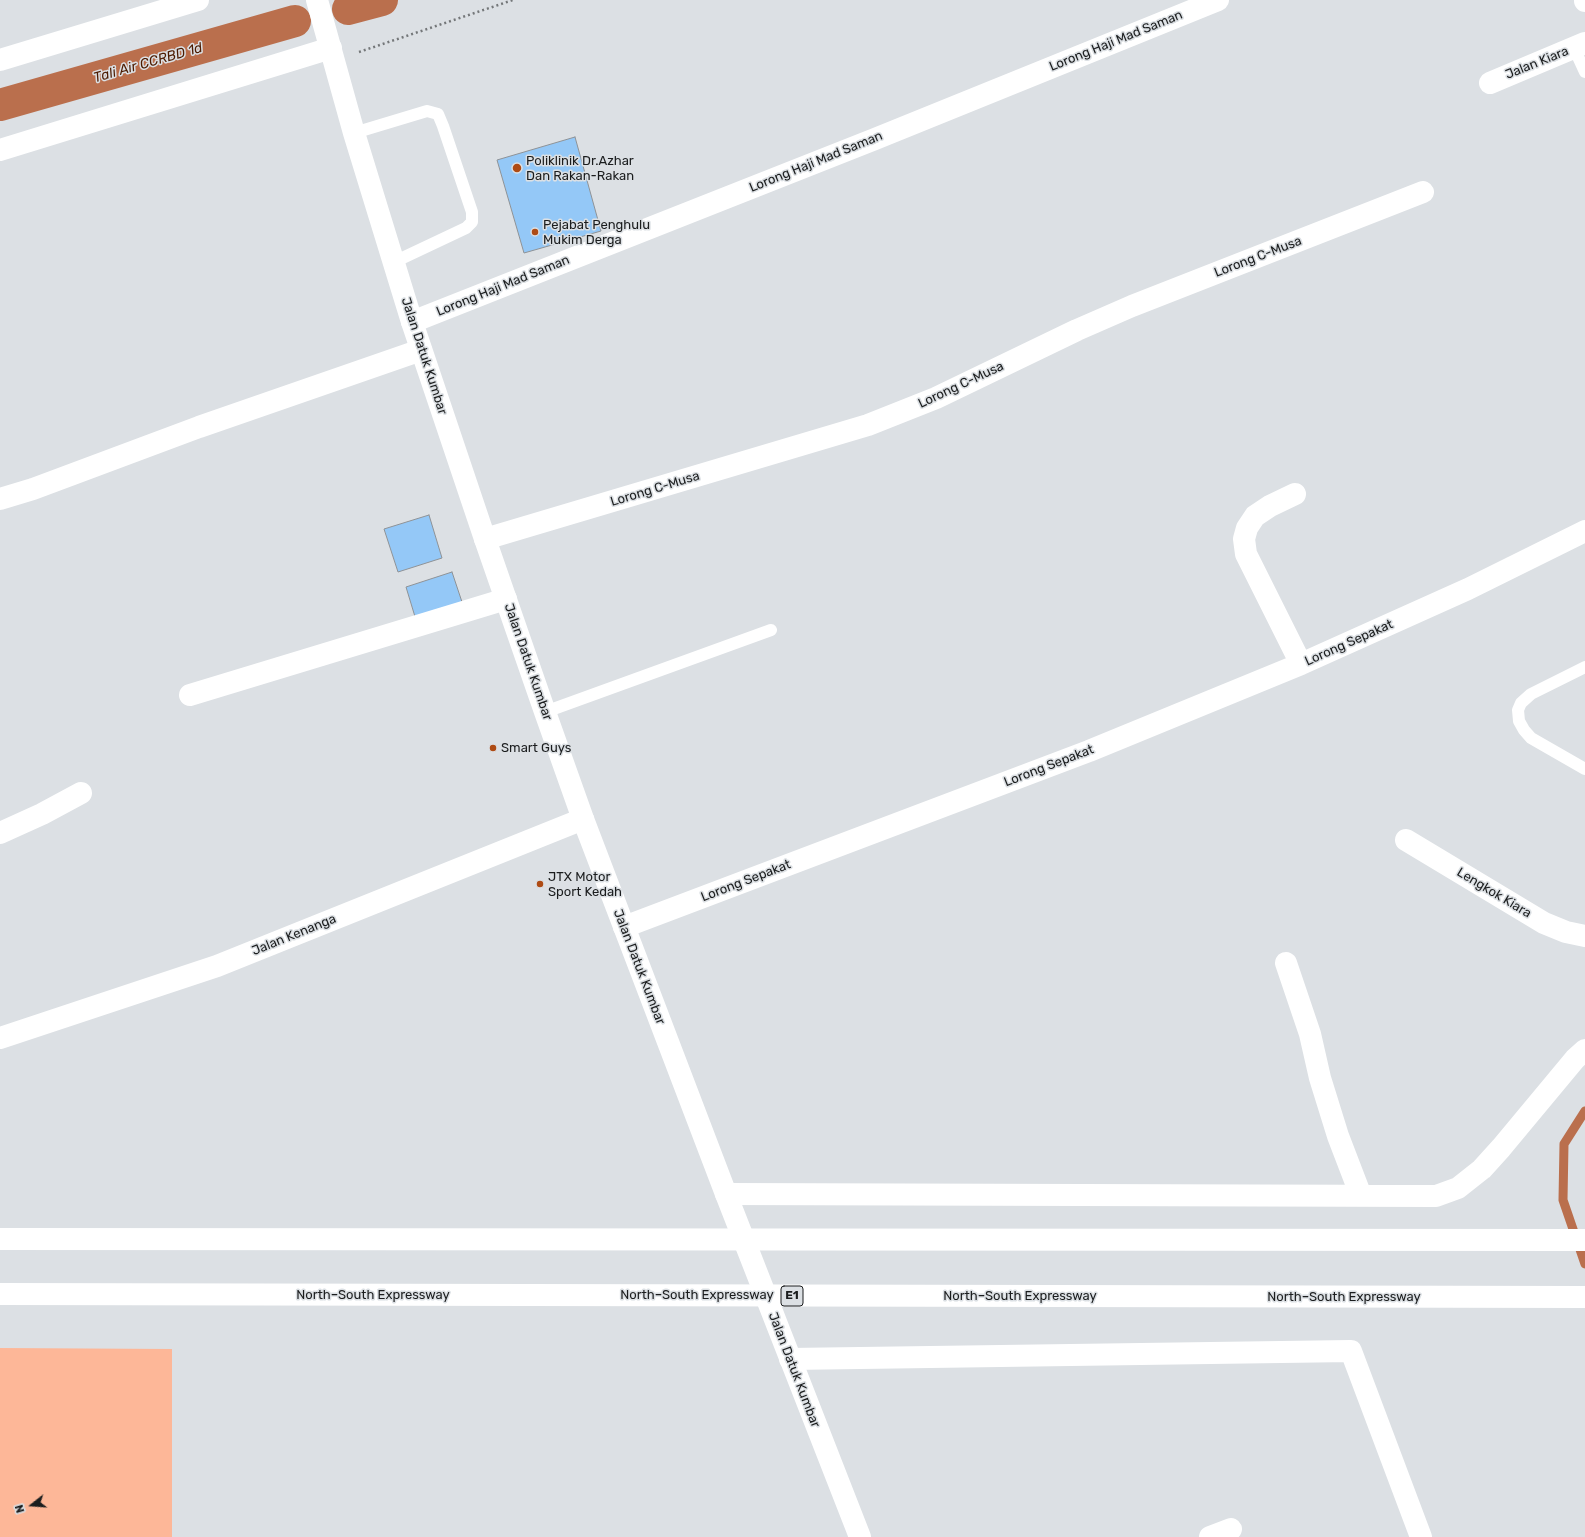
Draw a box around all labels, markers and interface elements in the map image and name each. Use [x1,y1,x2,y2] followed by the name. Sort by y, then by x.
[1047,7,1185,75] street label: Lorong Haji Mad Saman
[91,39,205,87] water label: Tali Air CCRBD 1d
[1503,43,1571,83] street label: Jalan Kiara
[747,128,885,196] street label: Lorong Haji Mad Saman
[526,153,634,184] place label: Poliklinik Dr.Azhar Dan Rakan-Rakan
[511,162,523,174] marker: Poliklinik Dr.Azhar Dan Rakan-Rakan
[543,217,650,248] place label: Pejabat Penghulu Mukim Derga
[530,227,540,237] marker: Pejabat Penghulu Mukim Derga
[1212,233,1304,281] street label: Lorong C-Musa
[434,252,572,320] street label: Lorong Haji Mad Saman
[398,295,450,417] street label: Jalan Datuk Kumbar
[916,358,1006,412] street label: Lorong C-Musa
[609,468,701,510] street label: Lorong C-Musa
[501,602,555,722] street label: Jalan Datuk Kumbar
[1303,617,1395,669] street label: Lorong Sepakat
[501,740,571,756] place label: Smart Guys
[1002,742,1096,790] street label: Lorong Sepakat
[488,743,498,753] marker: Smart Guys
[699,857,793,905] street label: Lorong Sepakat
[1454,865,1534,921] street label: Lengkok Kiara
[548,869,622,900] place label: JTX Motor Sport Kedah
[535,879,545,889] marker: JTX Motor Sport Kedah
[610,907,668,1027] street label: Jalan Datuk Kumbar
[250,911,338,959] street label: Jalan Kenanga
[781,1286,803,1306] road number: E1
[296,1287,450,1303] street label: North–South Expressway
[620,1287,774,1303] street label: North–South Expressway
[943,1288,1097,1304] street label: North–South Expressway
[1267,1289,1421,1305] street label: North–South Expressway
[765,1310,823,1430] street label: Jalan Datuk Kumbar
[12,1485,52,1525] north arrow
[13,1503,27,1514] text: N

